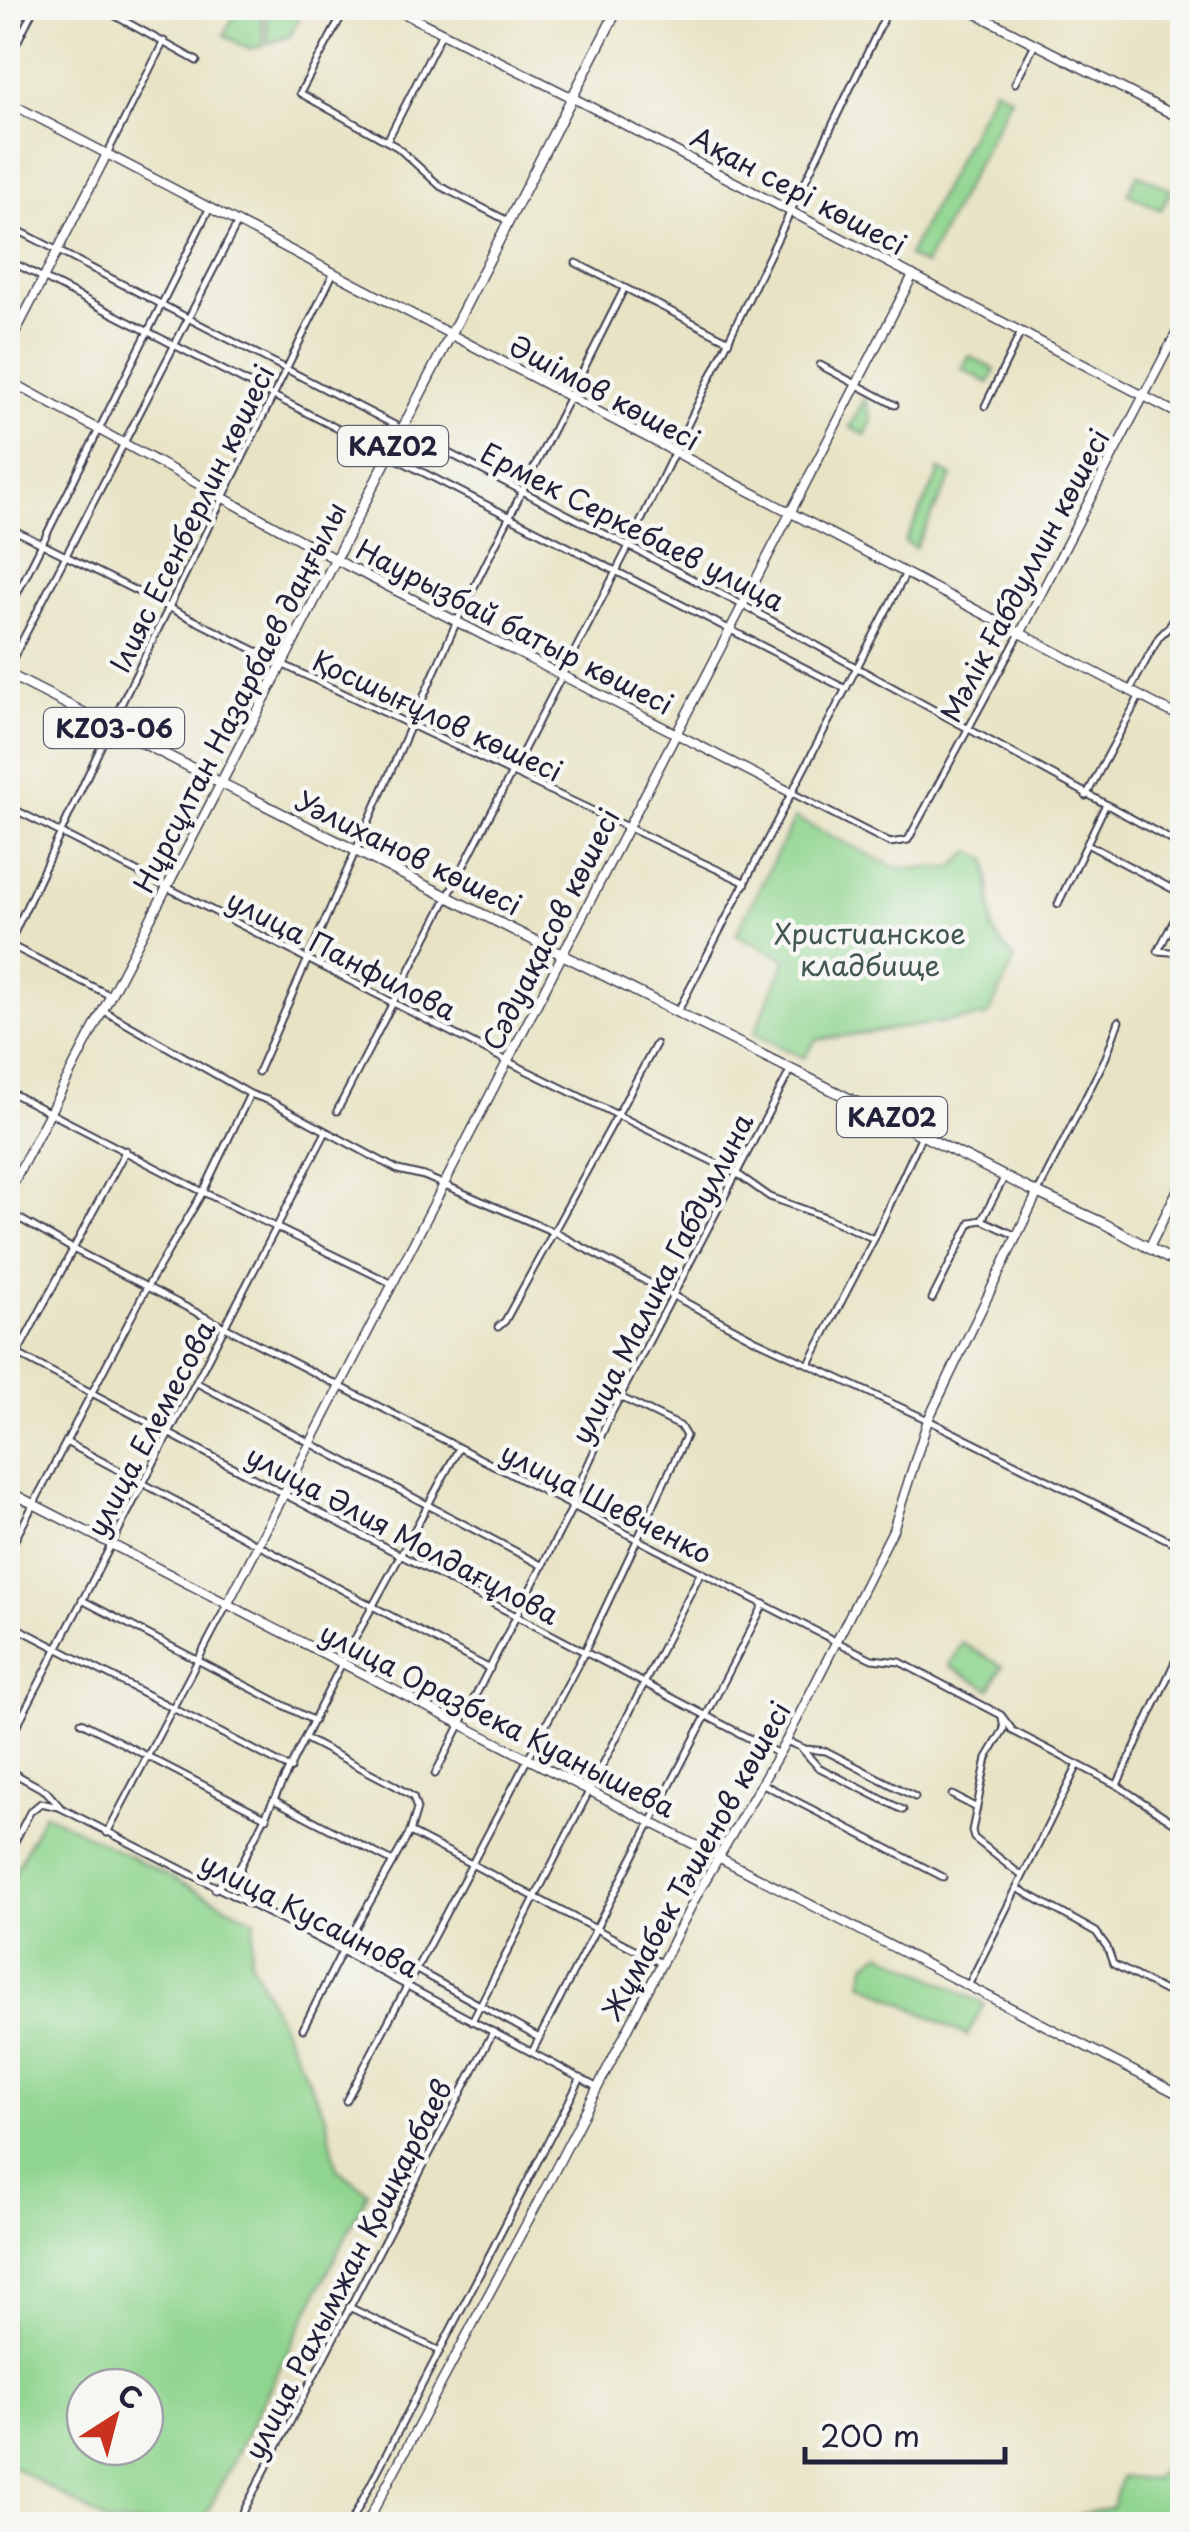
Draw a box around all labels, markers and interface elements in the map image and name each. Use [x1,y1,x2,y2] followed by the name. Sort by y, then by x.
[683,115,915,265] street label: Ақан сері көшесі
[502,323,708,461] street label: Әшімов көшесі
[98,357,284,679] street label: Ілияс Есенберлин көшесі
[928,421,1120,729] street label: Мәлік Ғабдуллин көшесі
[338,426,448,466] road number: KАZ02
[474,431,793,622] street label: Ермек Серкебаев улица
[121,494,357,900] street label: Нұрсұлтан Назарбаев даңғылы
[349,527,681,725] street label: Наурызбай батыр көшесі
[306,638,570,792] street label: Қосшығұлов көшесі
[44,708,184,748] road number: KZ03-06
[289,779,529,925] street label: Уәлиханов көшесі
[470,800,630,1058] street label: Сәдуақасов көшесі
[220,877,465,1031] street label: улица Панфилова
[774,911,966,986] park label: Христианское кладбище
[837,1097,947,1137] road number: KАZ02
[559,1105,763,1451] street label: улица Малика Габдуллина
[75,1311,226,1544] street label: улица Елемесова
[494,1430,720,1574] street label: улица Шевченко
[239,1433,568,1635] street label: улица Әлия Молдағұлова
[313,1610,684,1828] street label: улица Оразбека Куанышева
[589,1693,801,2027] street label: Жұмабек Тәшенов көшесі
[193,1840,428,1988] street label: улица Кусаинова
[232,2071,462,2467] street label: улица Рахымжан Қошқарбаев
[65,2367,165,2467] north arrow
[109,2372,152,2419] text: С
[805,2402,1005,2464] scale bar
[820,2412,920,2457] text: 200 m

